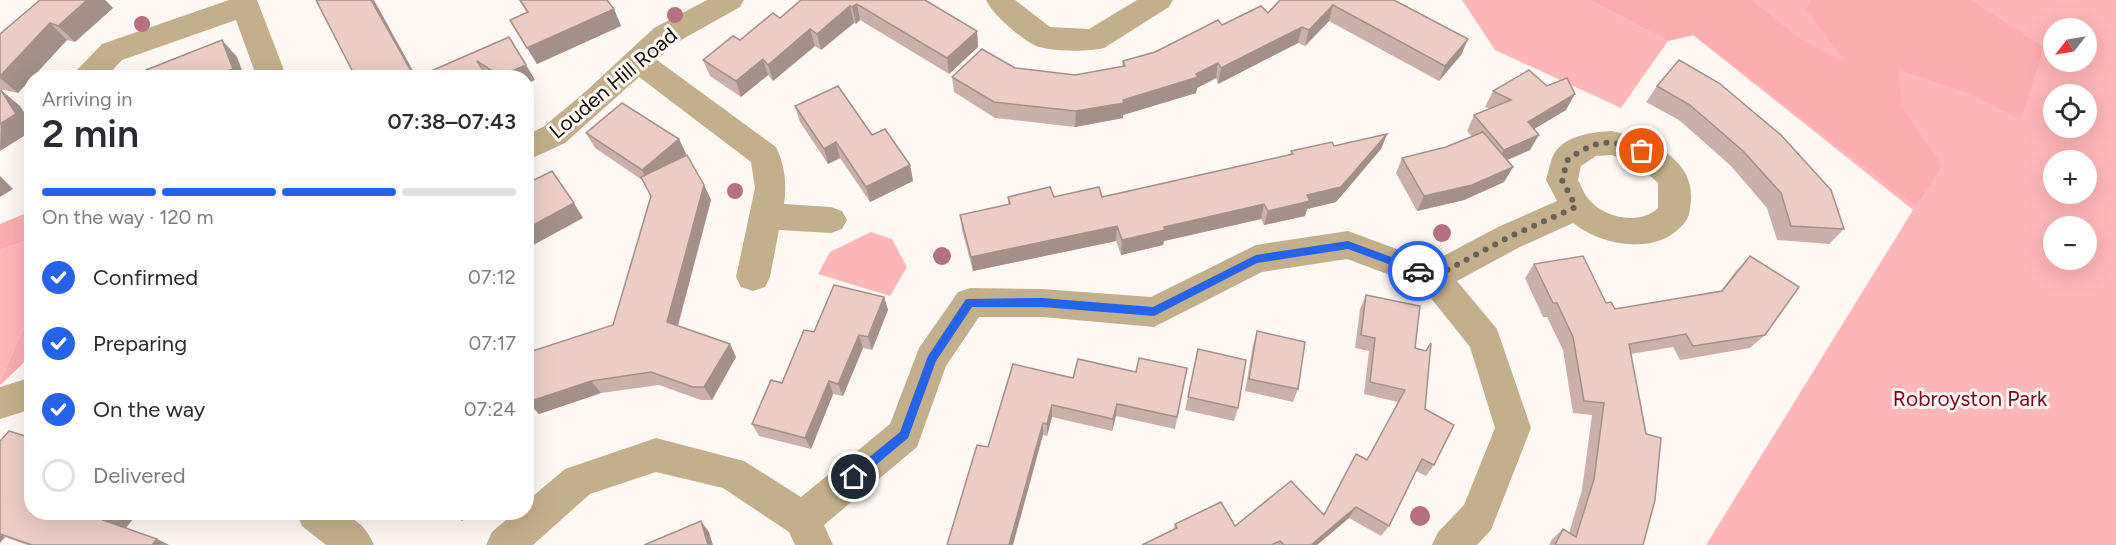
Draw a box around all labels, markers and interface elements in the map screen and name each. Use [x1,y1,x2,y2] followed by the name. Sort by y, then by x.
[2043,18,2097,72] north arrow
[2043,18,2097,270] map controls
[544,22,682,144] street label: Louden Hill Road
[2043,84,2097,138] button: locate
[42,87,132,111] text: Arriving in
[387,108,516,135] text: 07:38–07:43
[42,110,139,157] text: 2 min
[1616,125,1667,176] pin
[1625,134,1658,167] icon: bag
[2043,150,2097,204] button: +
[42,205,213,229] text: On the way · 120 m
[2043,216,2097,270] button: −
[1388,241,1448,301] courier
[1402,255,1435,288] icon: car
[42,261,75,294] icon: check
[93,264,198,291] text: Confirmed
[468,265,516,289] text: 07:12
[42,327,75,360] icon: check
[93,330,187,357] text: Preparing
[468,331,516,355] text: 07:17
[1893,386,2048,411] park label: Robroyston Park
[42,393,75,426] icon: check
[93,396,205,423] text: On the way
[464,397,516,421] text: 07:24
[828,451,879,502] pin
[837,460,870,493] icon: home
[93,462,186,489] text: Delivered

